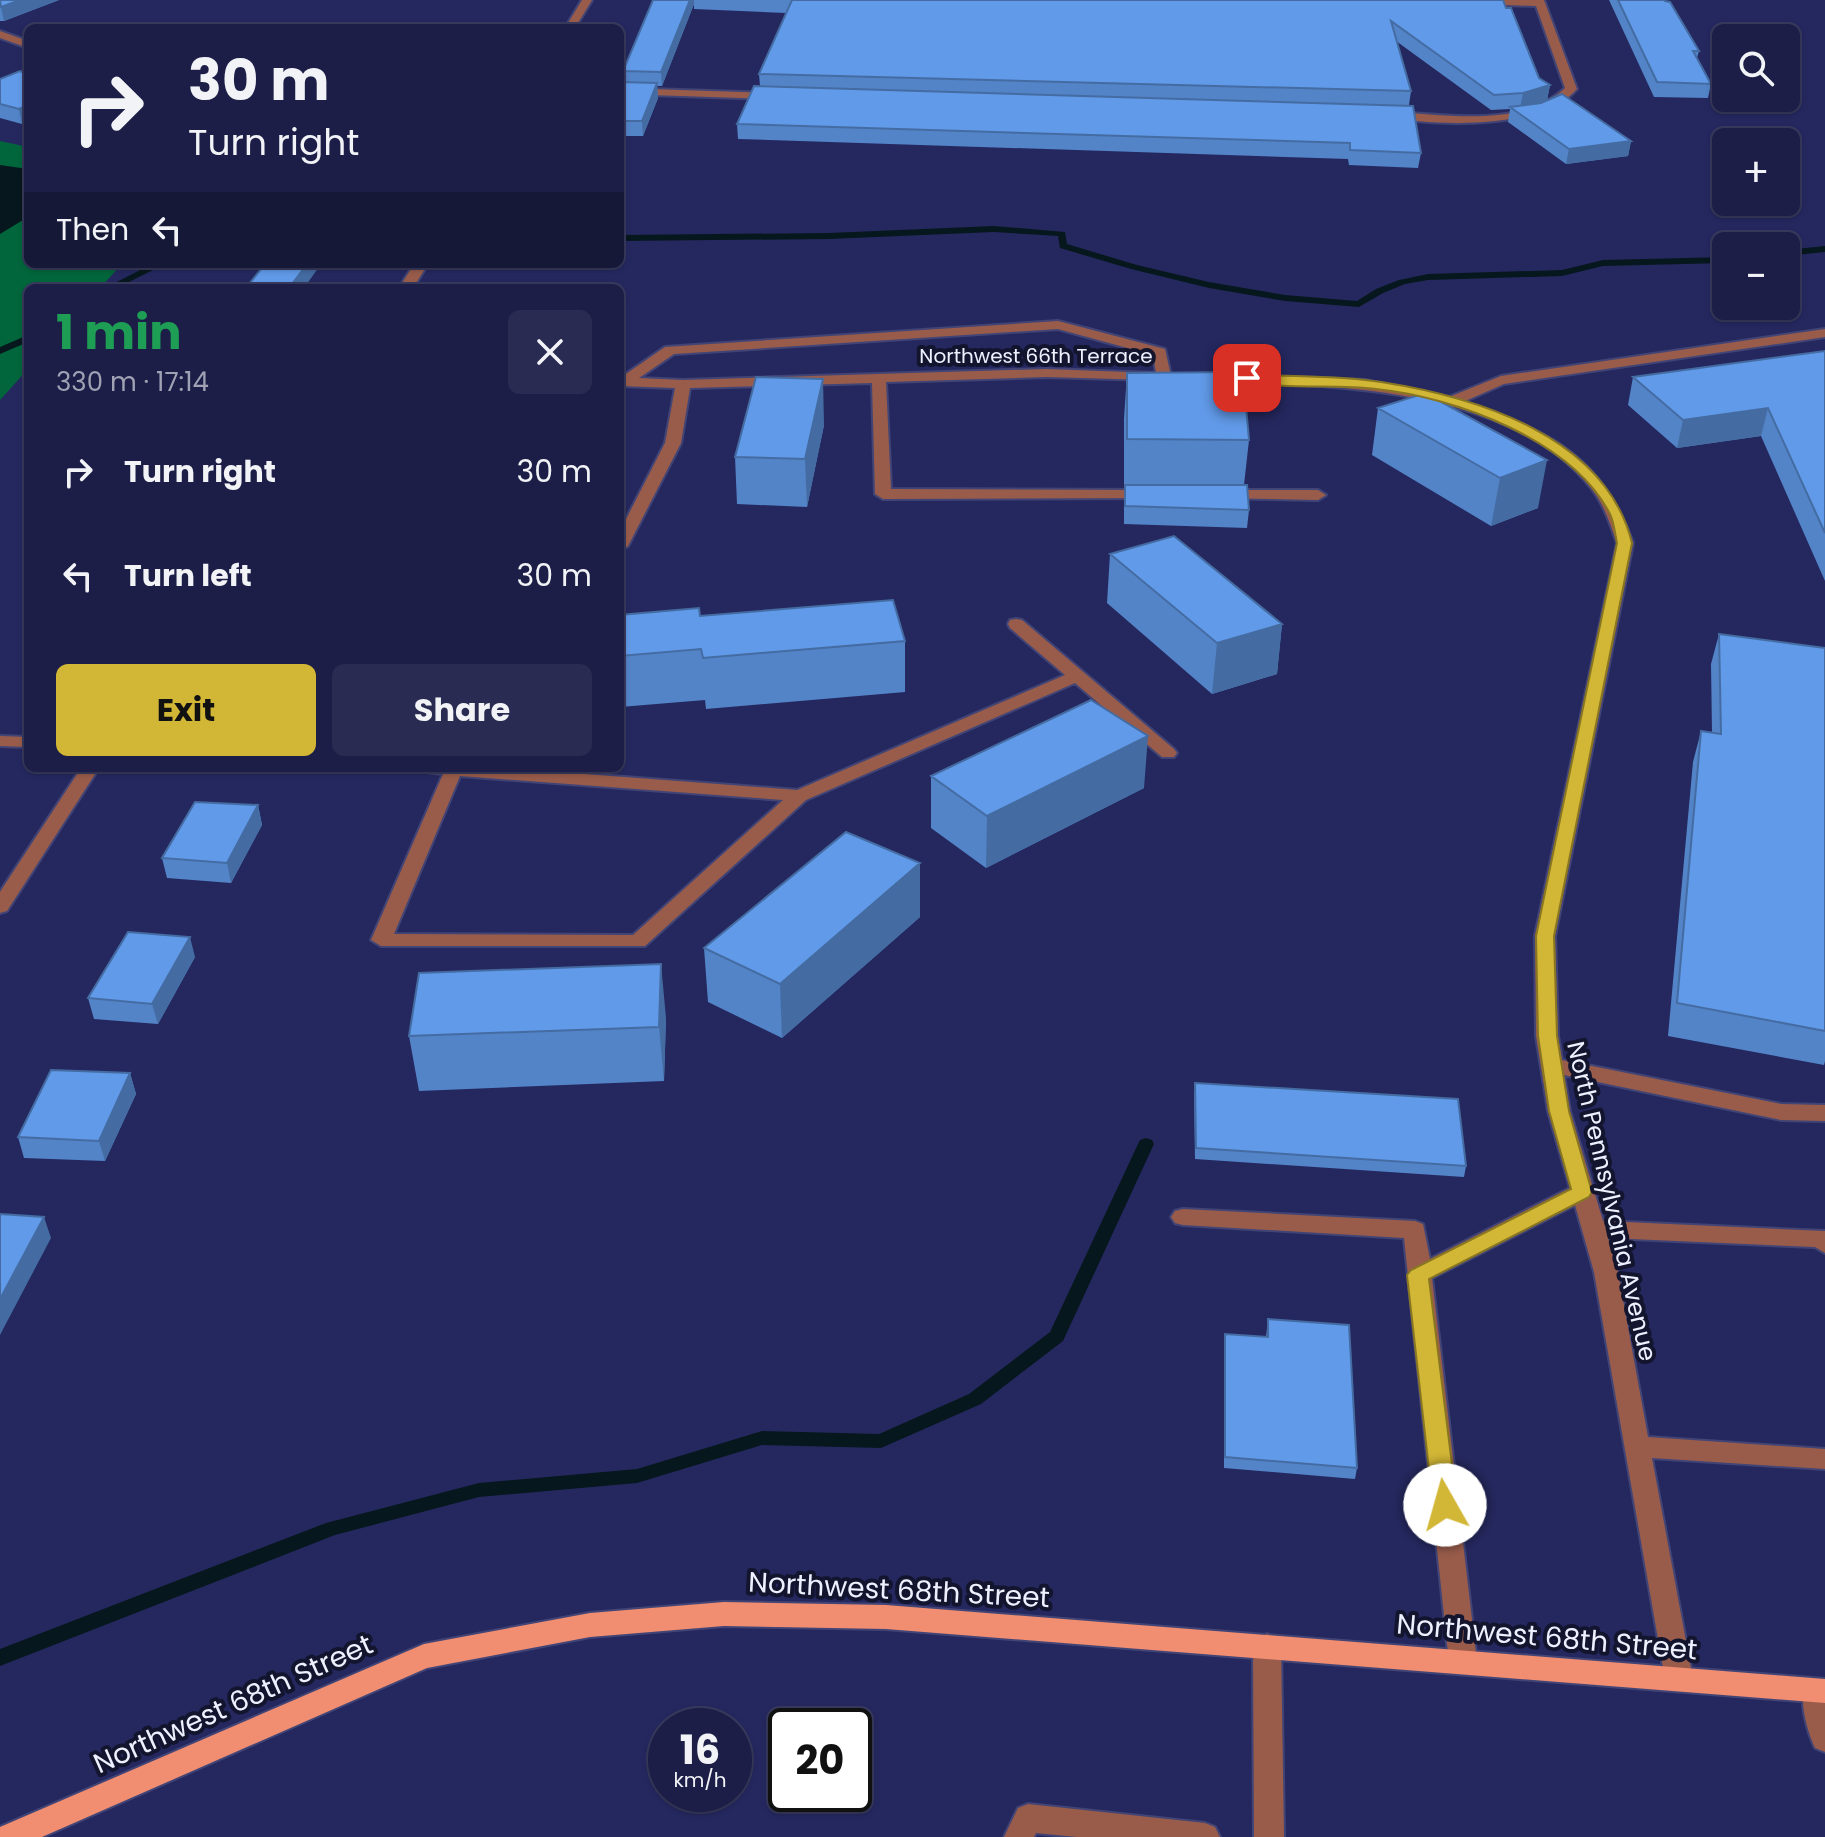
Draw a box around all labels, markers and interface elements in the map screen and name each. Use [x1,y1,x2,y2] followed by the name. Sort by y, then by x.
[1712,24,1800,320] map controls
[1712,24,1800,112] button: search
[188,41,330,120] text: 30 m
[56,56,160,160] icon: right
[188,117,359,168] text: Turn right
[1712,128,1800,216] button: +
[56,208,129,251] text: Then
[145,208,189,252] icon: left
[1712,232,1800,320] button: −
[56,299,182,366] text: 1 min
[508,310,592,394] button: close
[919,342,1153,370] street label: Northwest 66th Terrace
[1213,344,1281,412] pin
[1225,356,1269,400] icon: arrive
[56,364,209,400] text: 330 m · 17:14
[56,450,100,494] icon: right
[124,450,276,493] text: Turn right
[517,450,592,493] text: 30 m
[56,554,100,598] icon: left
[124,554,252,597] text: Turn left
[517,554,592,597] text: 30 m
[56,664,316,756] button: Exit
[332,664,592,756] button: Share
[1559,1038,1665,1364] street label: North Pennsylvania Avenue
[1403,1463,1487,1547] position arrow
[747,1563,1051,1617] street label: Northwest 68th Street
[1395,1604,1699,1670] street label: Northwest 68th Street
[87,1625,379,1783] street label: Northwest 68th Street
[768,1708,872,1812] speed limit sign: 20
[680,1722,720,1778] text: 16
[673,1766,727,1794] text: km/h

